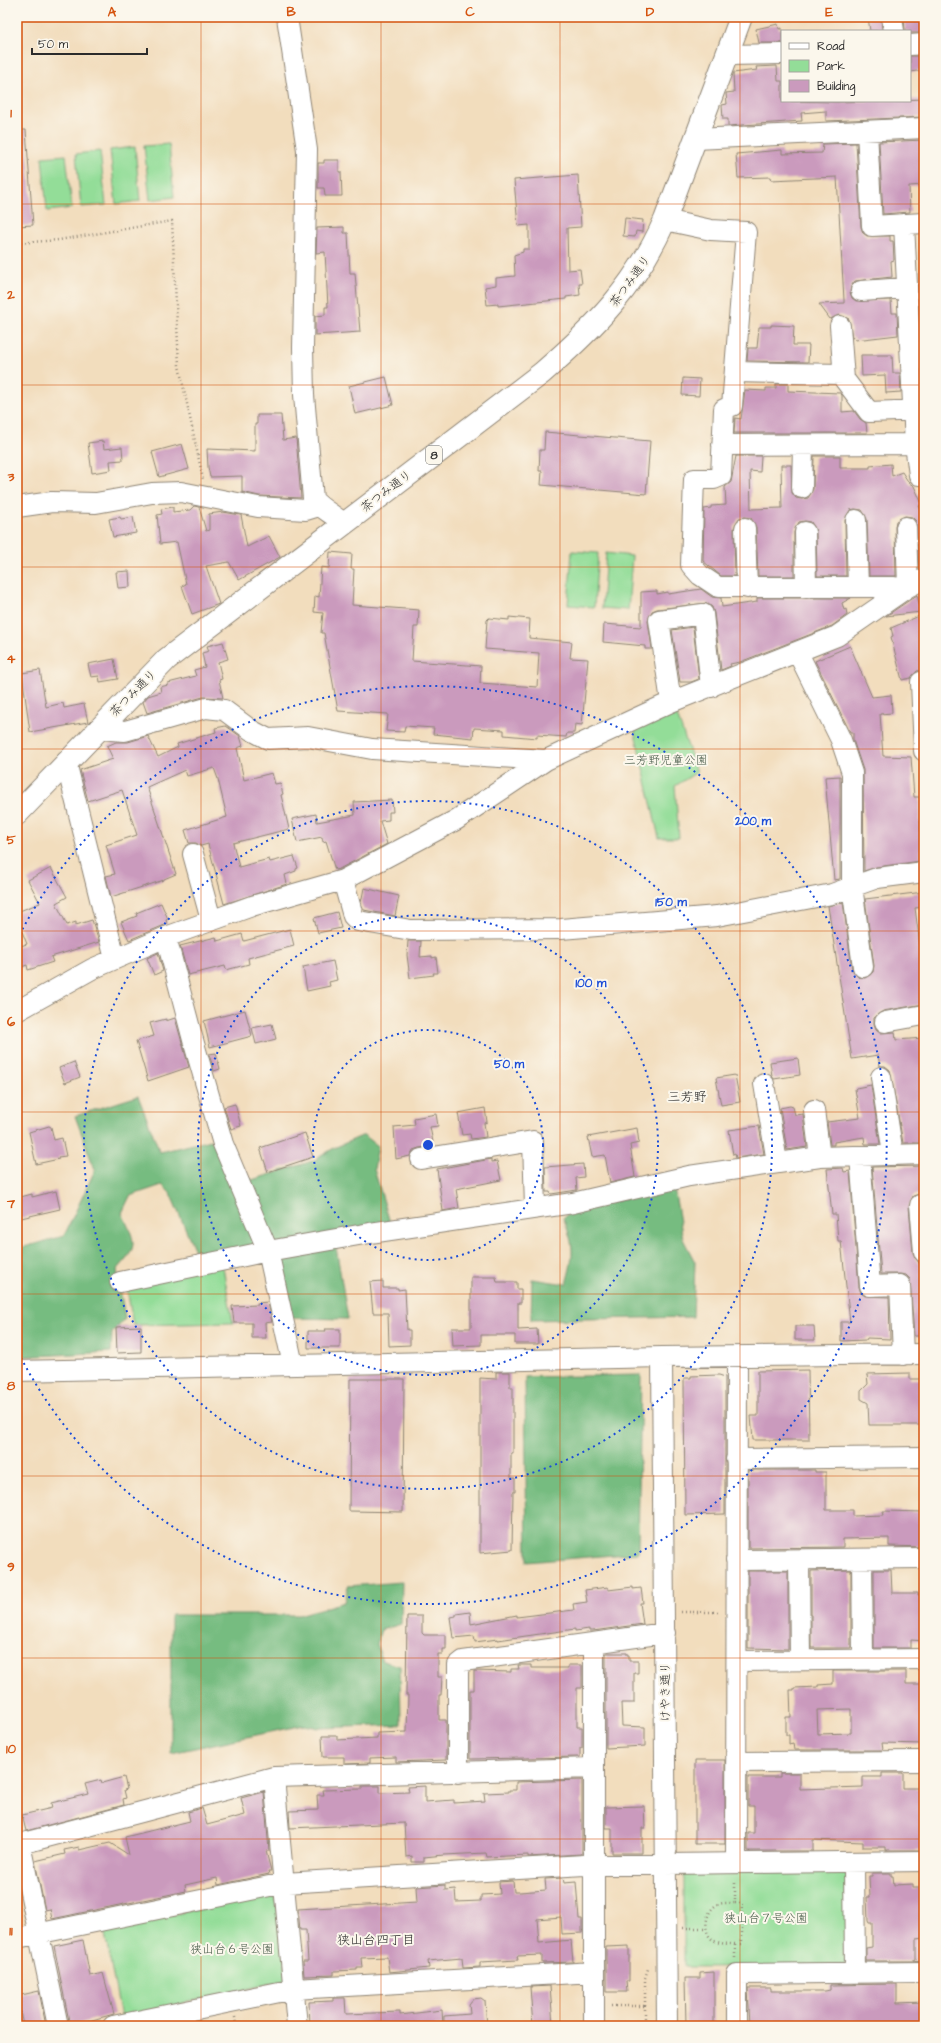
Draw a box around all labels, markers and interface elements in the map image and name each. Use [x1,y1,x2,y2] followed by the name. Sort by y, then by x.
[108,3,117,21] text: A
[286,3,296,21] text: B
[465,3,475,21] text: C
[646,3,655,21] text: D
[825,3,833,21] text: E
[32,30,147,56] scale bar
[781,30,911,102] legend
[38,36,69,53] text: 50 m
[817,38,845,55] text: Road
[817,58,845,75] text: Park
[817,78,855,96] text: Building
[10,104,12,122] text: 1
[606,252,655,311] street label: 茶つみ通り
[6,286,15,304] text: 2
[426,446,442,464] road number: 8
[357,467,415,516] street label: 茶つみ通り
[7,468,15,486] text: 3
[7,650,16,668] text: 4
[106,666,161,721] street label: 茶つみ通り
[624,752,708,769] park label: 三芳野児童公園
[734,813,772,830] text: 200 m
[6,831,16,849] text: 5
[655,894,688,911] text: 150 m
[576,975,607,992] text: 100 m
[7,1013,16,1031] text: 6
[494,1056,525,1073] text: 50 m
[667,1088,707,1106] district label: 三芳野
[421,1138,435,1152] centre of rings
[6,1195,16,1213] text: 7
[7,1377,16,1395] text: 8
[7,1558,15,1576] text: 9
[657,1662,674,1722] street label: けやき通り
[6,1740,17,1758] text: 10
[724,1910,808,1927] park label: 狭山台７号公園
[9,1922,13,1940] text: 11
[337,1931,415,1949] district label: 狭山台四丁目
[190,1941,274,1958] park label: 狭山台６号公園

